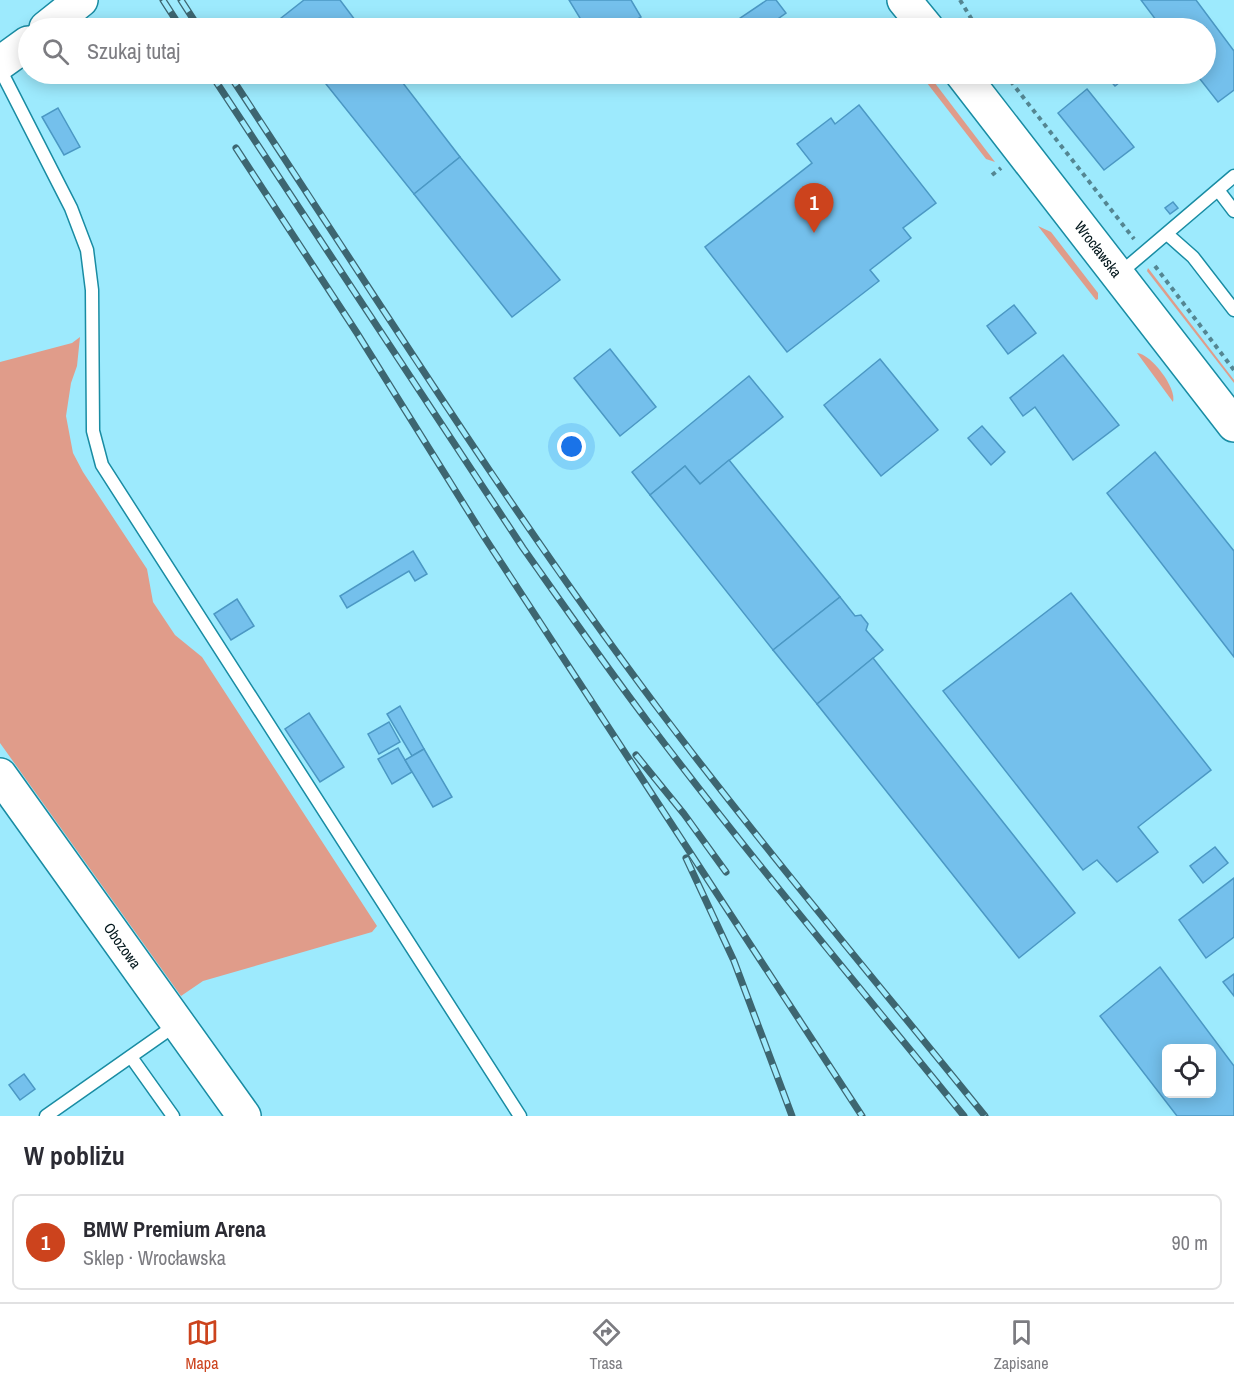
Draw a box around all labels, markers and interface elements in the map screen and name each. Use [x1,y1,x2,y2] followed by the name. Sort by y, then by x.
[18,18,1216,84] search box
[39,35,72,68] icon: search
[87,36,180,66] text: Szukaj tutaj
[794,184,834,233] pin: 1
[1070,217,1127,282] street label: Wrocławska
[557,432,586,461] your location
[99,918,146,973] street label: Obozowa
[1162,1044,1216,1098] map controls
[1162,1044,1216,1098] button: locate
[24,1138,125,1173] text: W pobliżu
[83,1214,266,1244] text: BMW Premium Arena
[41,1229,50,1256] text: 1
[1172,1229,1208,1256] text: 90 m
[83,1244,226,1271] text: Sklep · Wrocławska
[186,1316,219,1374] tab: Mapa
[590,1316,623,1374] tab: Trasa
[994,1316,1048,1374] tab: Zapisane

